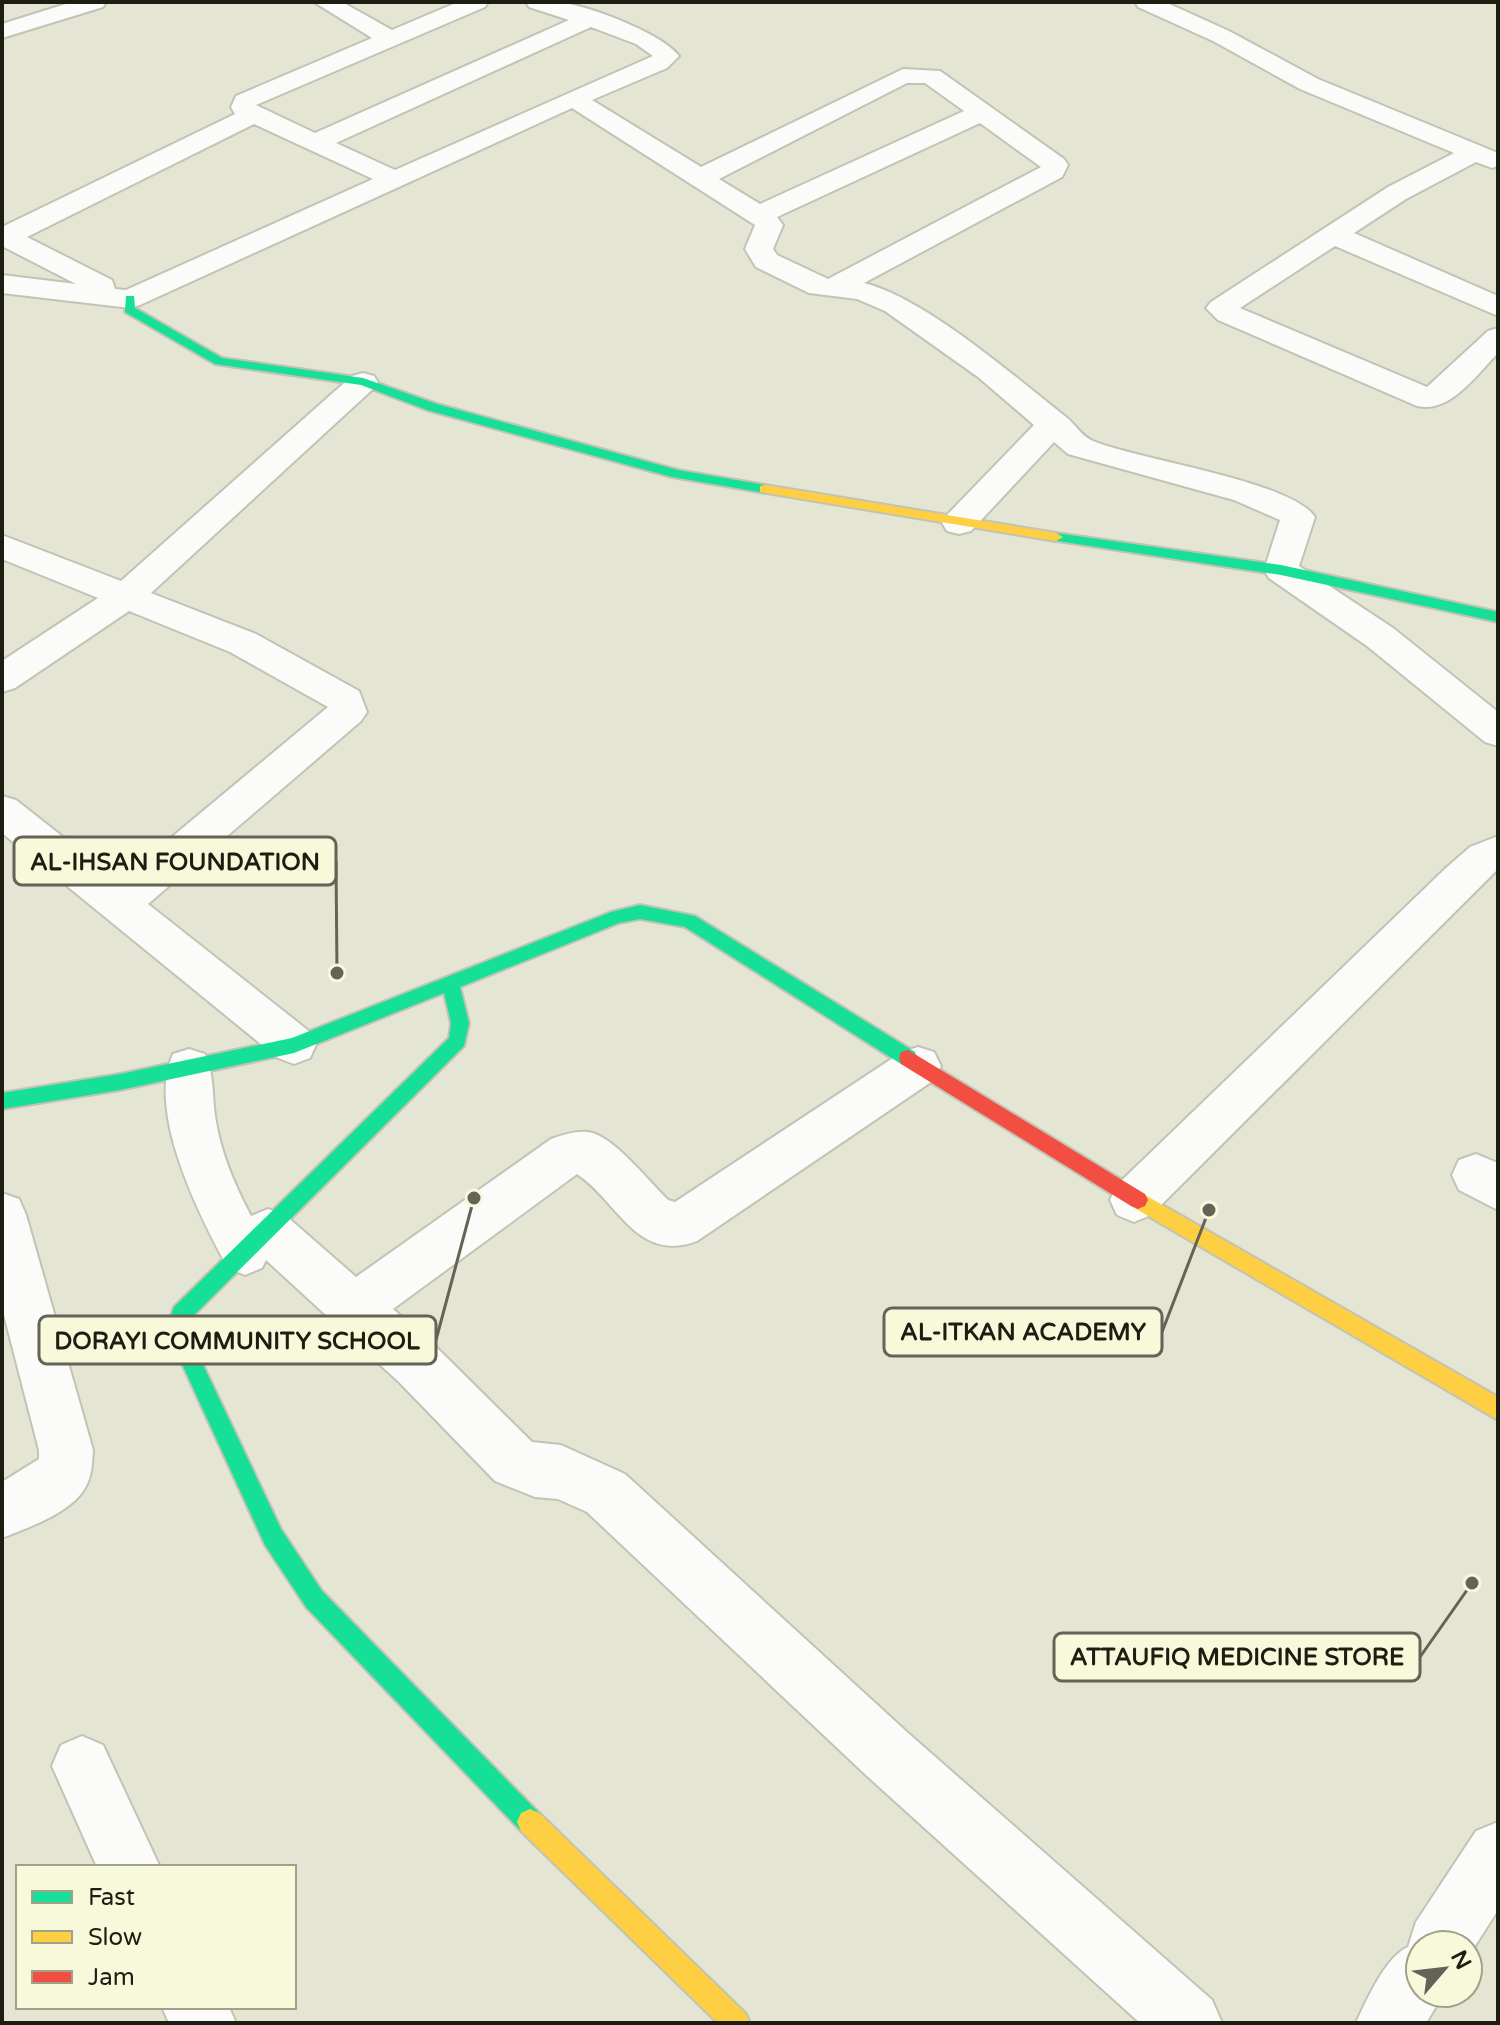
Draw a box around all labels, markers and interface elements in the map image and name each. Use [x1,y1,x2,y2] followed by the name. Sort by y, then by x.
[14,837,336,885] callout: AL-IHSAN FOUNDATION
[30,848,320,877] text: AL-IHSAN FOUNDATION
[884,1308,1162,1356] callout: AL-ITKAN ACADEMY
[39,1316,436,1364] callout: DORAYI COMMUNITY SCHOOL
[900,1318,1147,1347] text: AL-ITKAN ACADEMY
[54,1327,420,1356] text: DORAYI COMMUNITY SCHOOL
[1054,1633,1420,1681] callout: ATTAUFIQ MEDICINE STORE
[1070,1643,1404,1672] text: ATTAUFIQ MEDICINE STORE
[16,1865,296,2009] legend
[88,1883,135,1912] text: Fast
[88,1923,142,1952] text: Slow
[1404,1929,1484,2009] north arrow
[1445,1946,1476,1974] text: N
[88,1963,135,1992] text: Jam

